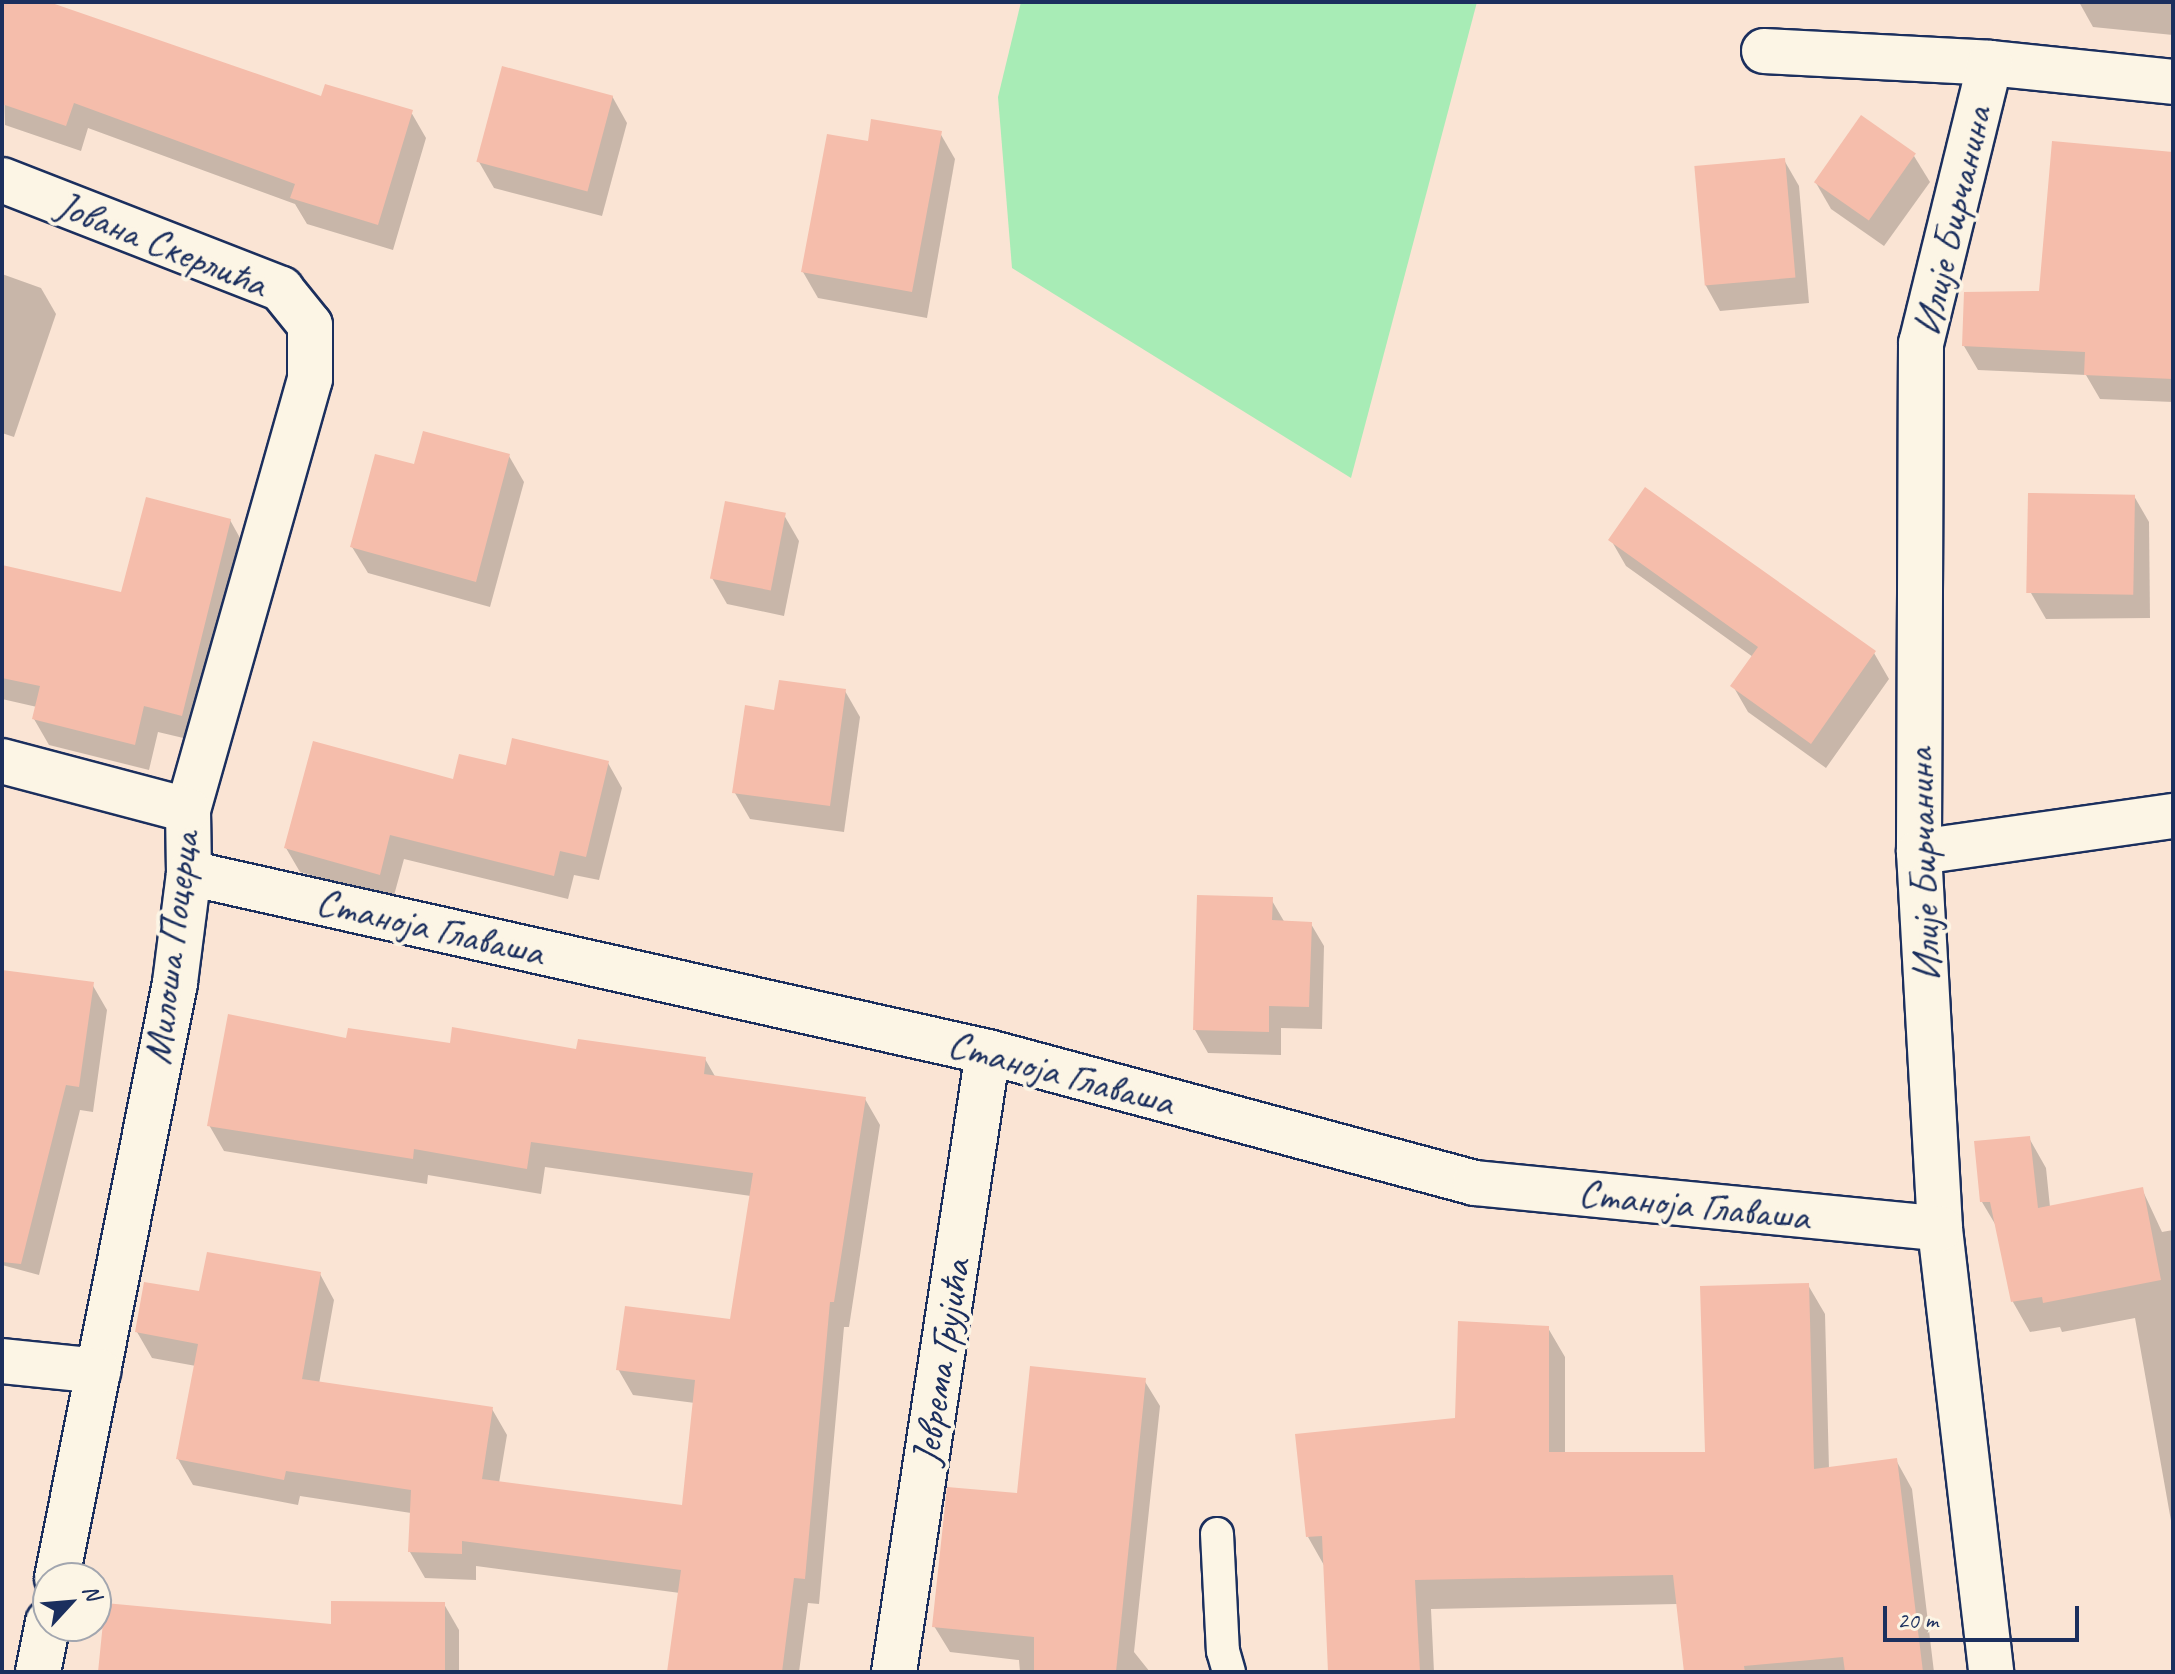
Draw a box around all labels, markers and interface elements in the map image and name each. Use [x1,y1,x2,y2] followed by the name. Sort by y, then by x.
[1903,103,2001,339] street label: Илије Бирчанина
[49,180,275,308] street label: Јована Скерлића
[1895,749,1951,981] street label: Илије Бирчанина
[133,828,209,1068] street label: Милоша Поцерца
[312,878,548,976] street label: Станоја Главаша
[943,1020,1179,1126] street label: Станоја Главаша
[1576,1169,1812,1241] street label: Станоја Главаша
[901,1256,981,1468] street label: Јеврема Грујића
[32,1562,112,1642] north arrow
[76,1580,107,1605] text: N
[1887,1590,2083,1640] scale bar
[1897,1605,1938,1635] text: 20 m

